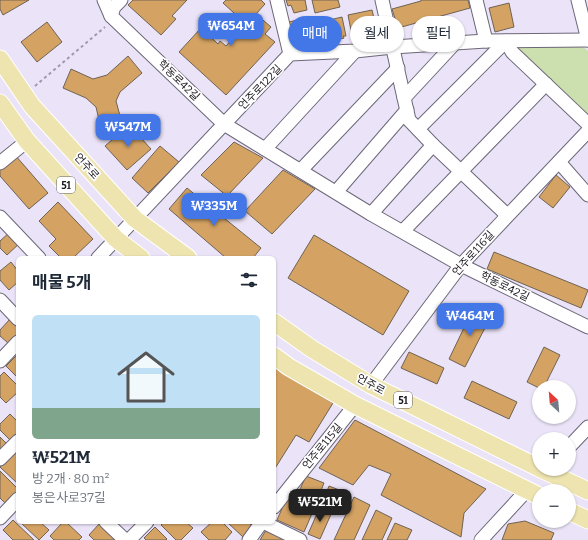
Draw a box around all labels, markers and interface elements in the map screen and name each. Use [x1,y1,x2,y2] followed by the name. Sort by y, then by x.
[203,13,259,47] pin: ₩654M
[288,16,342,52] chip: 매매
[350,16,404,52] chip: 월세
[412,16,465,52] chip: 필터
[207,18,255,33] text: ₩654M
[155,57,202,103] street label: 학동로42길
[236,62,285,112] street label: 언주로122길
[100,114,156,148] pin: ₩547M
[105,119,151,134] text: ₩547M
[72,151,102,182] street label: 언주로
[57,177,75,193] road number: 51
[186,193,242,227] pin: ₩335M
[191,198,237,213] text: ₩335M
[450,228,497,278] street label: 언주로116길
[238,269,260,291] icon: filters
[478,269,531,304] street label: 학동로42길
[32,272,91,293] text: 매물 5개
[442,303,498,337] pin: ₩464M
[446,308,494,323] text: ₩464M
[110,341,182,413] icon: home
[354,371,387,397] street label: 언주로
[532,380,576,424] north arrow
[532,380,576,528] map controls
[394,392,412,408] road number: 51
[300,421,345,472] street label: 언주로115길
[532,432,576,476] button: +
[32,447,91,468] text: ₩521M
[32,471,109,486] text: 방 2개 · 80 m²
[532,484,576,528] button: −
[292,489,348,523] pin: ₩521M
[32,490,106,505] text: 봉은사로37길
[298,494,342,509] text: ₩521M

